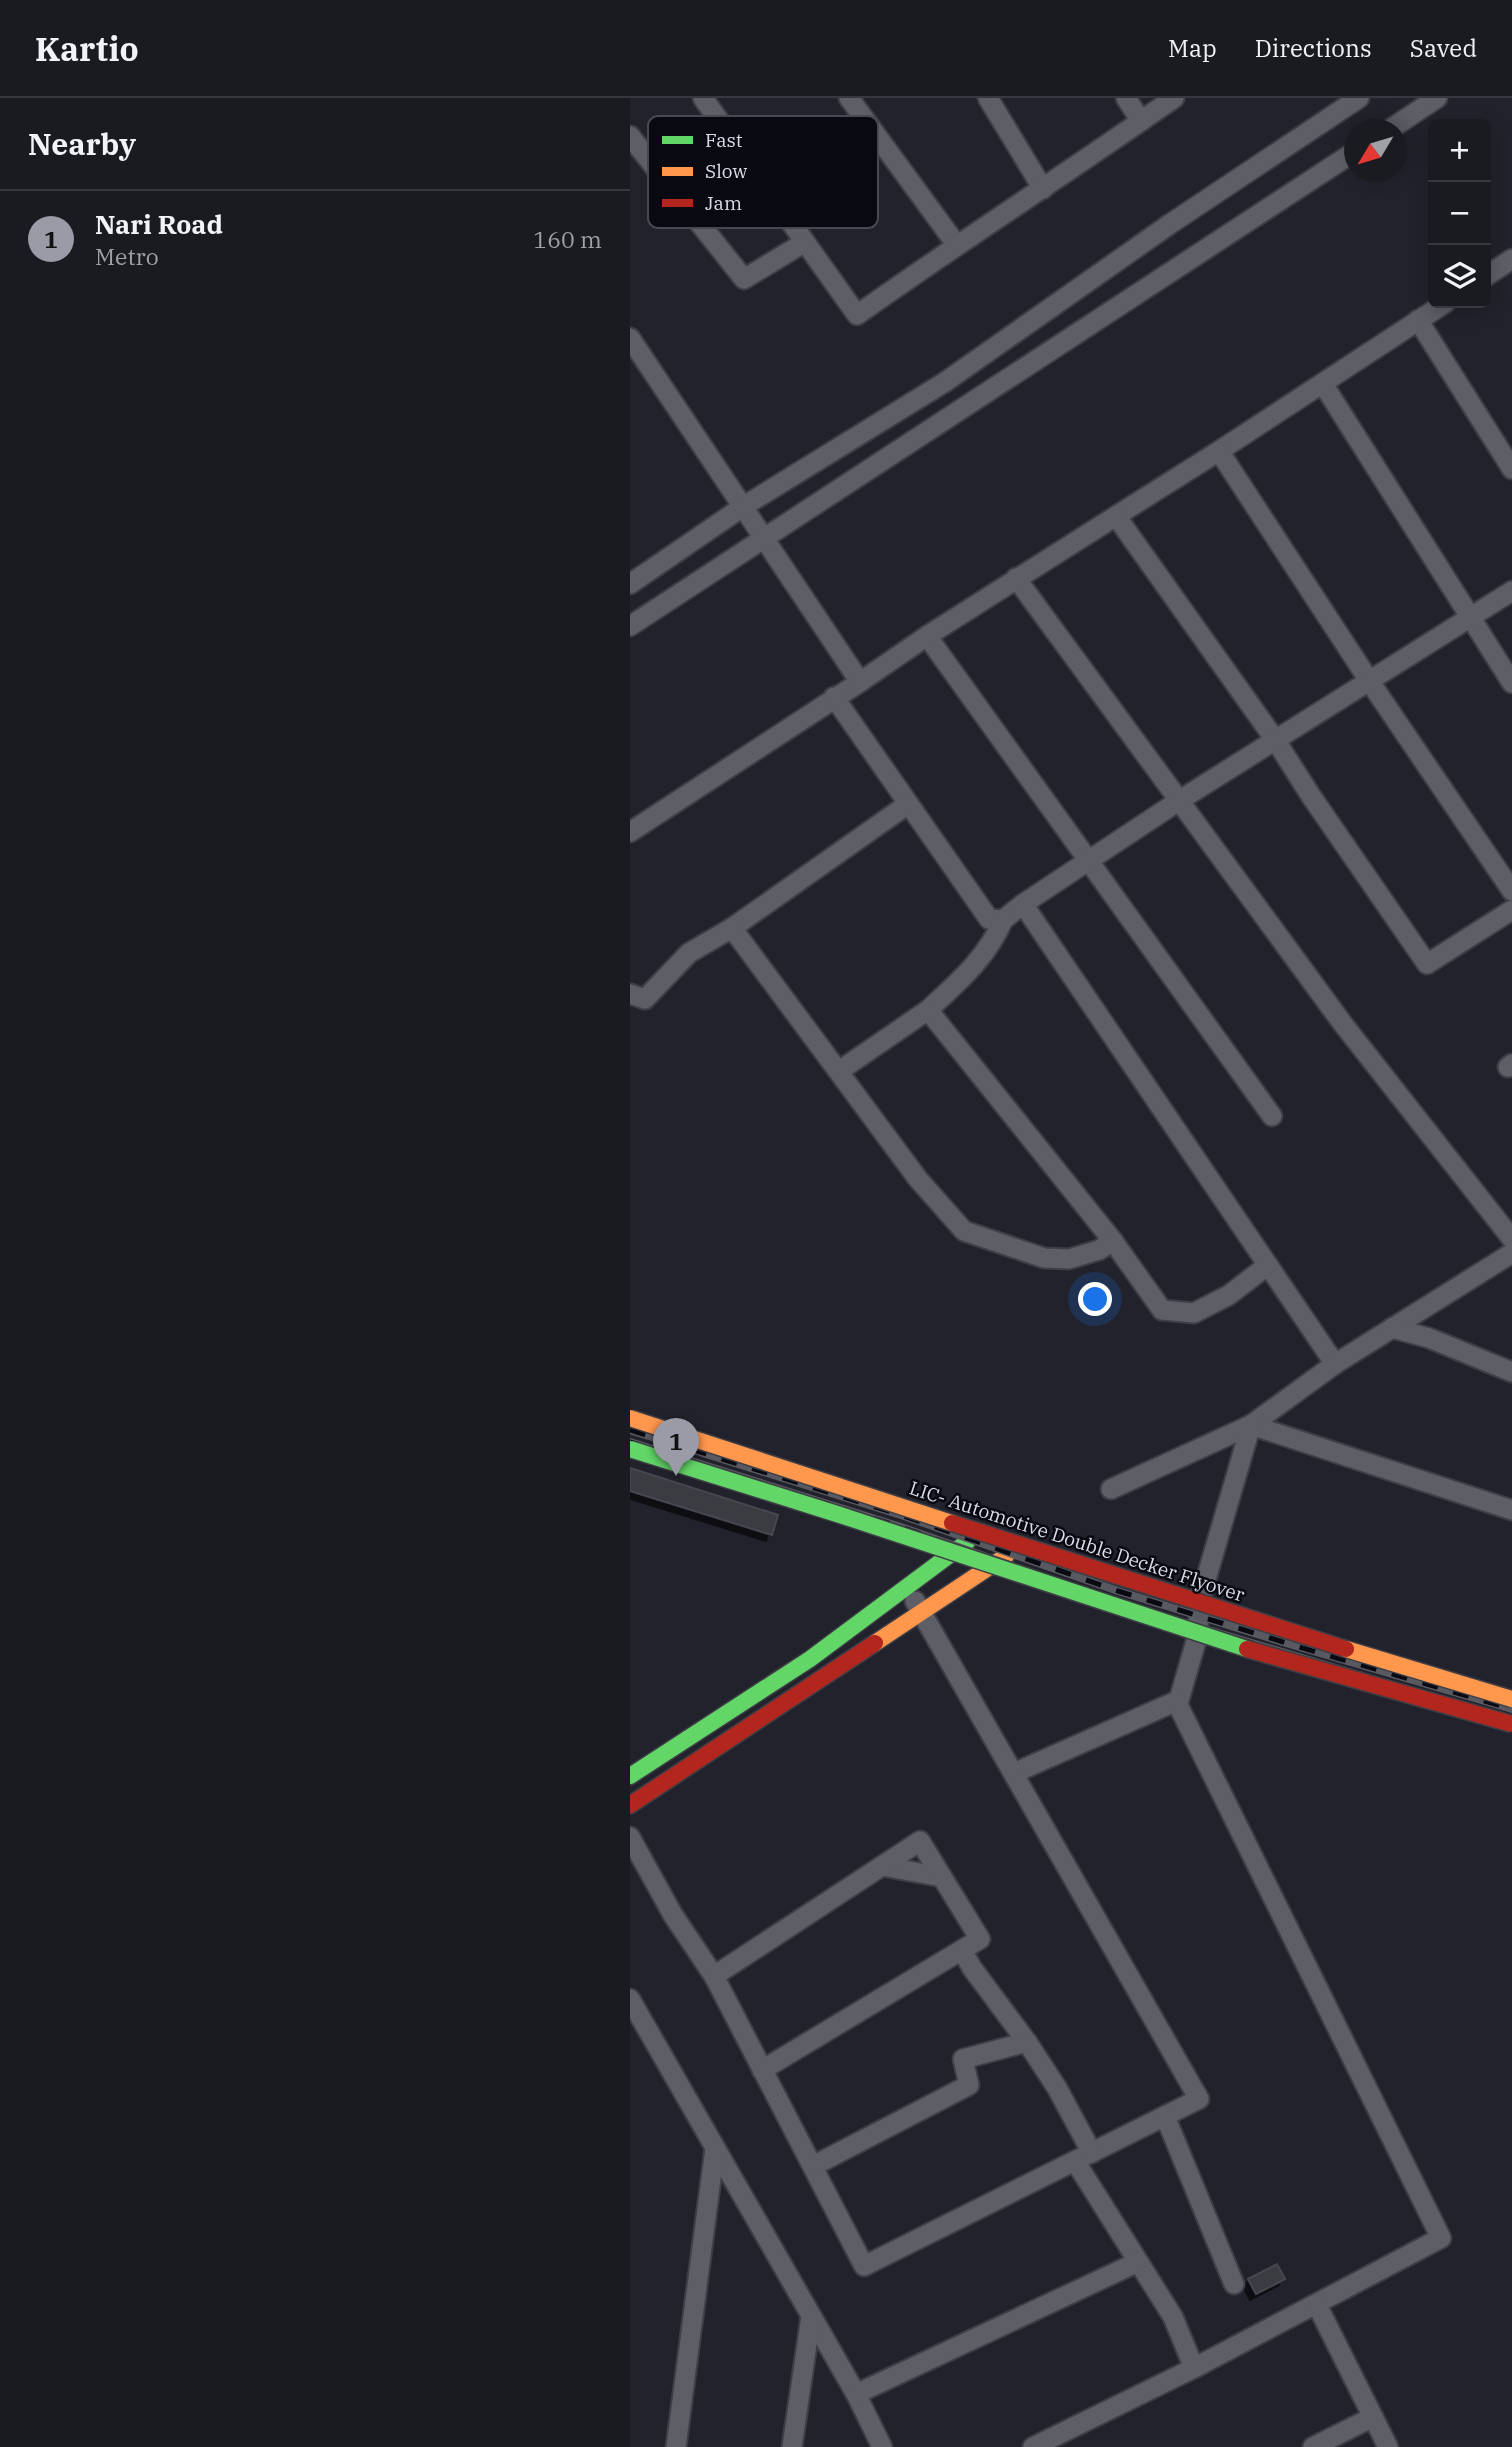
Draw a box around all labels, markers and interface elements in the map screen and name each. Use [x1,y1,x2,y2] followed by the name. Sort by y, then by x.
[35,27,139,70] text: Kartio
[1168,32,1217,64] text: Map
[1255,32,1372,64] text: Directions
[1410,32,1477,64] text: Saved
[648,116,878,228] legend
[1344,119,1407,182] north arrow
[1428,119,1491,308] map controls
[1428,119,1491,182] button: +
[28,124,136,163] text: Nearby
[705,128,743,152] text: Fast
[705,159,747,183] text: Slow
[1428,182,1491,245] button: −
[705,191,742,215] text: Jam
[95,207,223,241] text: Nari Road
[44,224,58,254] text: 1
[533,224,602,254] text: 160 m
[95,241,159,271] text: Metro
[1428,245,1491,308] button: layers
[1078,1282,1112,1316] your location
[653,1418,699,1476] pin: 1
[906,1475,1248,1607] street label: LIC- Automotive Double Decker Flyover

